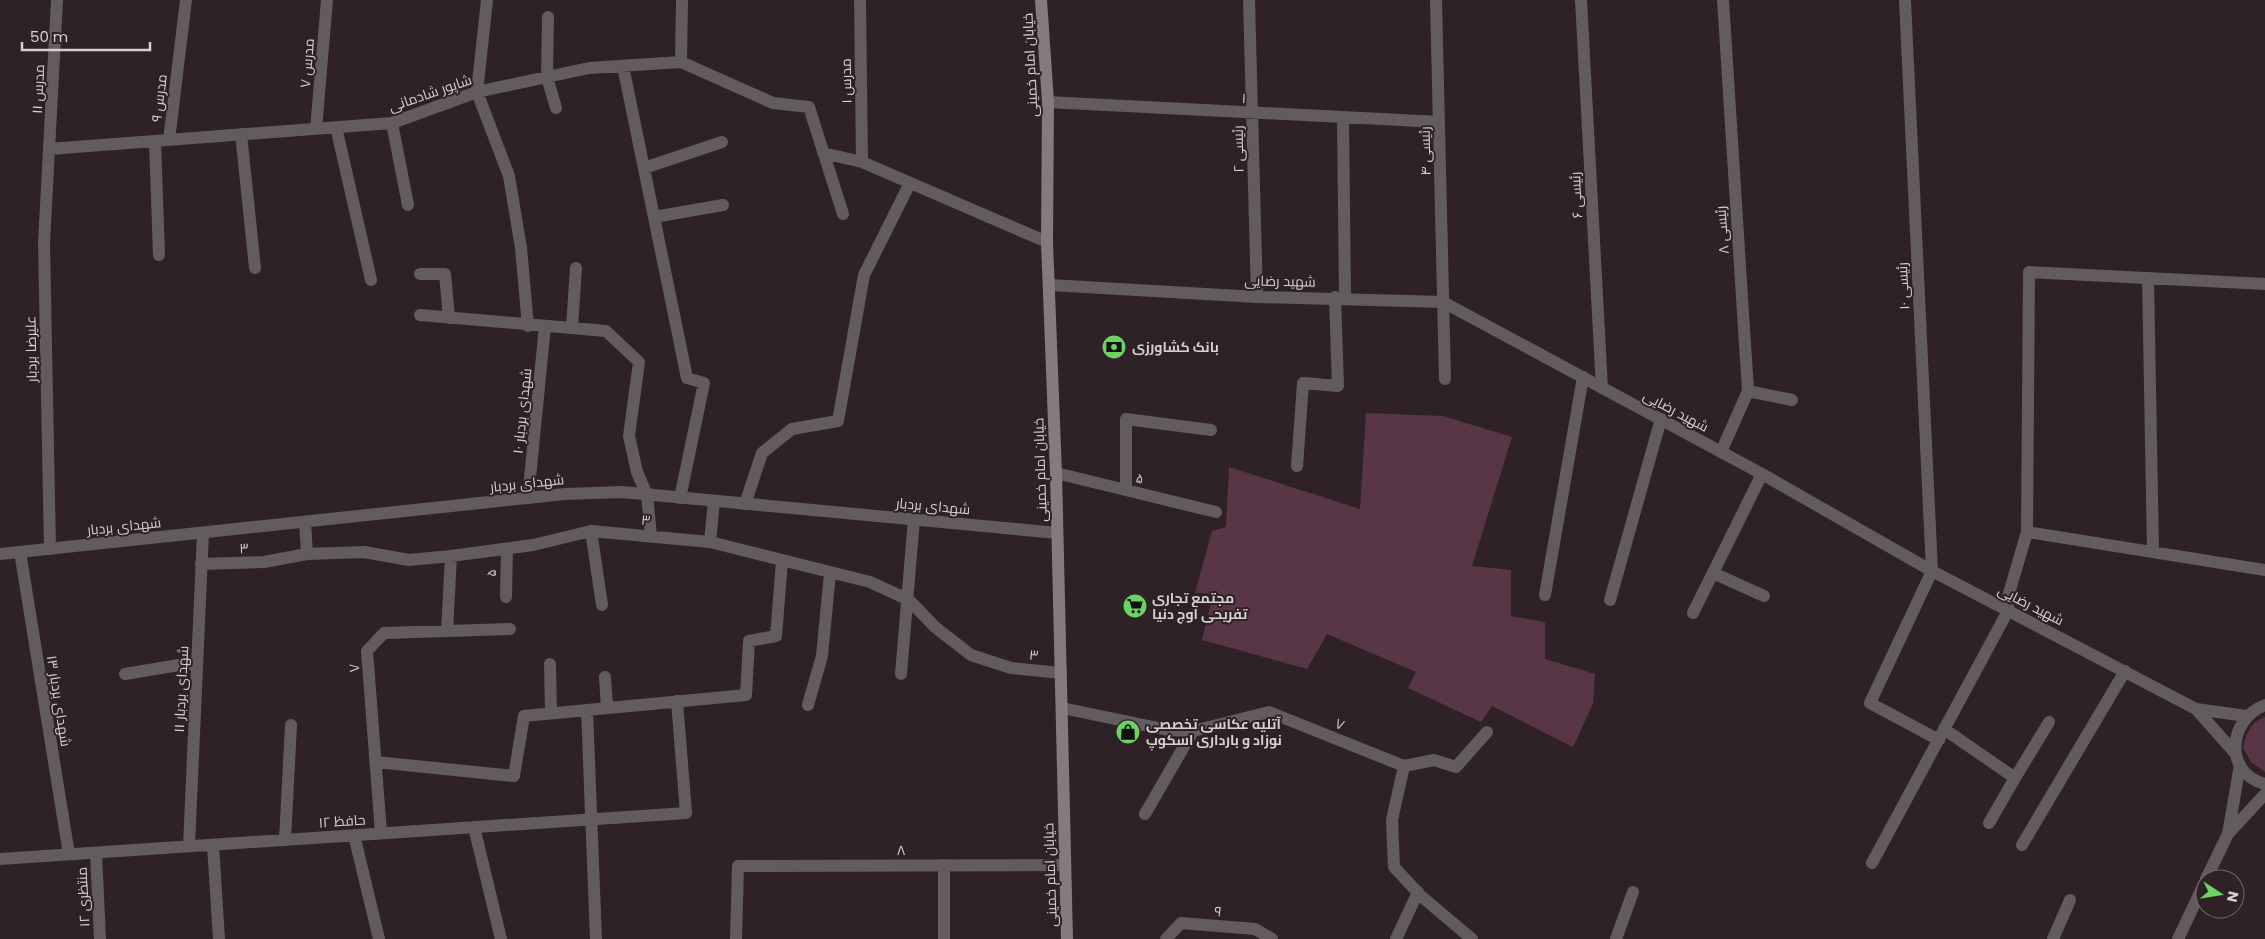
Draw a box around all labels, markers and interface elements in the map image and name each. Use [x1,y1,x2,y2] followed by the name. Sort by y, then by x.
[1017,12,1043,118] street label: خیابان امام خمینی
[22,20,150,52] scale bar
[30,26,68,47] text: 50 m
[295,37,319,89] street label: مدرس ۷
[836,58,856,104] street label: مدرس ۱
[27,64,49,114] street label: مدرس ۱۱
[386,69,474,117] street label: شاپور شادمانی
[146,73,172,123] street label: مدرس ۹
[1241,88,1247,108] street label: ۱
[1228,125,1248,173] street label: رئیسی ۲
[1415,126,1435,176] street label: رئیسی ۴
[1565,171,1587,219] street label: رئیسی ۶
[1710,205,1734,255] street label: رئیسی ۸
[1892,262,1914,310] street label: رئیسی ۱۰
[1244,270,1316,292] street label: شهید رضایی
[20,316,42,383] street label: علیرضا بردبار
[1101,334,1127,360] bank icon: بانک کشاورزی
[1132,337,1219,357] place label: بانک کشاورزی
[508,367,536,455] street label: شهدای بردبار ۱۰
[1640,385,1712,437] street label: شهید رضایی
[1028,418,1052,522] street label: خیابان امام خمینی
[1134,467,1146,489] street label: ۵
[488,469,565,497] street label: شهدای بردبار
[894,493,971,519] street label: شهدای بردبار
[640,510,652,530] street label: ۳
[85,512,162,540] street label: شهدای بردبار
[239,538,249,558] street label: ۳
[481,569,501,577] street label: ۵
[1995,580,2067,630] street label: شهید رضایی
[1152,588,1248,624] place label: مجتمع تجاری تفریحی اوج دنیا
[1122,593,1148,619] supermarket icon: مجتمع تجاری تفریحی اوج دنیا
[169,645,193,733] street label: شهدای بردبار ۱۱
[1028,645,1040,665] street label: ۳
[42,654,76,748] street label: شهدای بردبار ۱۳
[344,663,364,673] street label: ۷
[1332,713,1348,735] street label: ۷
[1146,714,1282,751] place label: آتلیه عکاسی تخصصی نوزاد و بارداری اسکوپ
[1115,719,1141,745] shop icon: آتلیه عکاسی تخصصی نوزاد و بارداری اسکوپ
[318,809,366,833] street label: حافظ ۱۲
[1038,823,1062,927] street label: خیابان امام خمینی
[897,840,906,860] street label: ۸
[71,867,95,927] street label: منتظری ۱۲
[2195,869,2245,919] north arrow
[2222,889,2244,904] text: N
[1214,901,1222,921] street label: ۹

